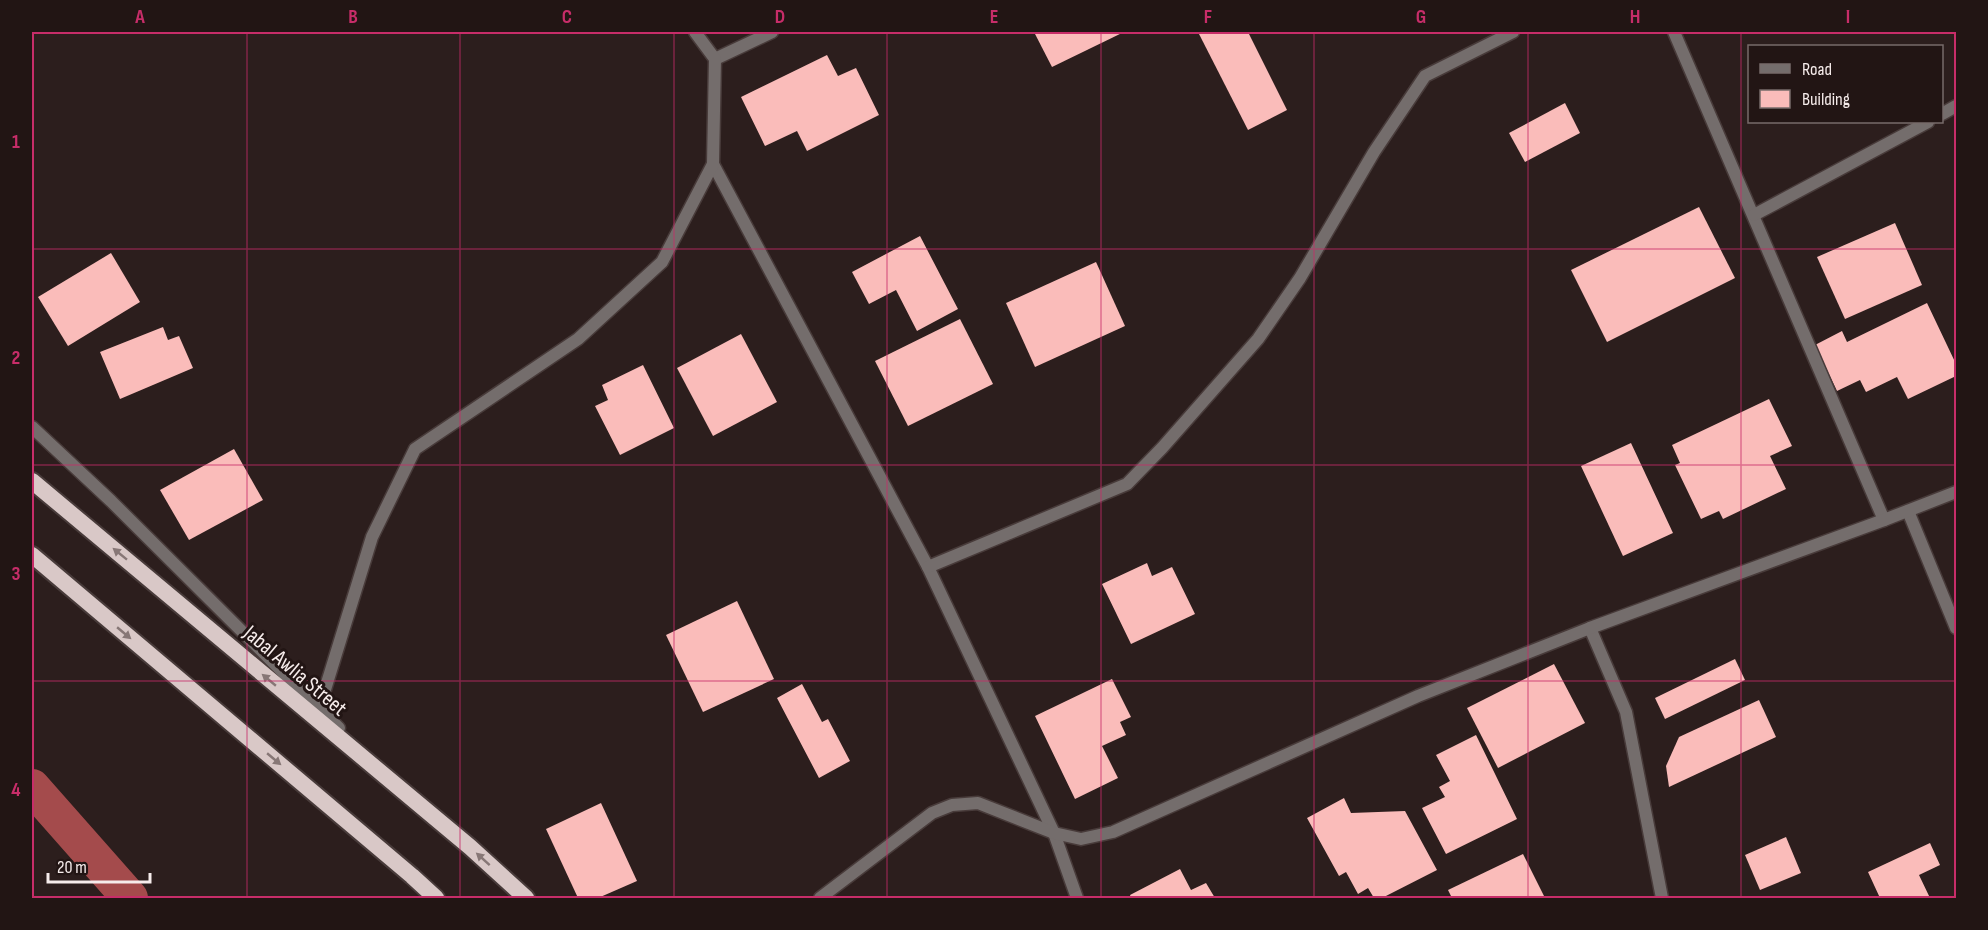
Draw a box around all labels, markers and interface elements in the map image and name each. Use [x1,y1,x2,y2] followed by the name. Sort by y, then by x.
[134,5,145,29] text: A
[348,5,358,29] text: B
[562,5,572,29] text: C
[775,5,785,29] text: D
[990,5,998,29] text: E
[1204,5,1212,29] text: F
[1416,5,1426,29] text: G
[1630,5,1640,29] text: H
[1846,5,1850,29] text: I
[1748,45,1943,123] legend
[1802,59,1832,80] text: Road
[1802,89,1850,110] text: Building
[12,130,20,154] text: 1
[12,346,20,370] text: 2
[112,547,128,560] one-way arrow
[12,562,21,586] text: 3
[237,619,352,722] street label: Jabal Awlia Street
[116,626,131,639] one-way arrow
[261,673,277,686] one-way arrow
[266,752,282,765] one-way arrow
[11,778,21,802] text: 4
[48,846,150,884] scale bar
[476,853,491,866] one-way arrow
[57,857,87,878] text: 20 m

